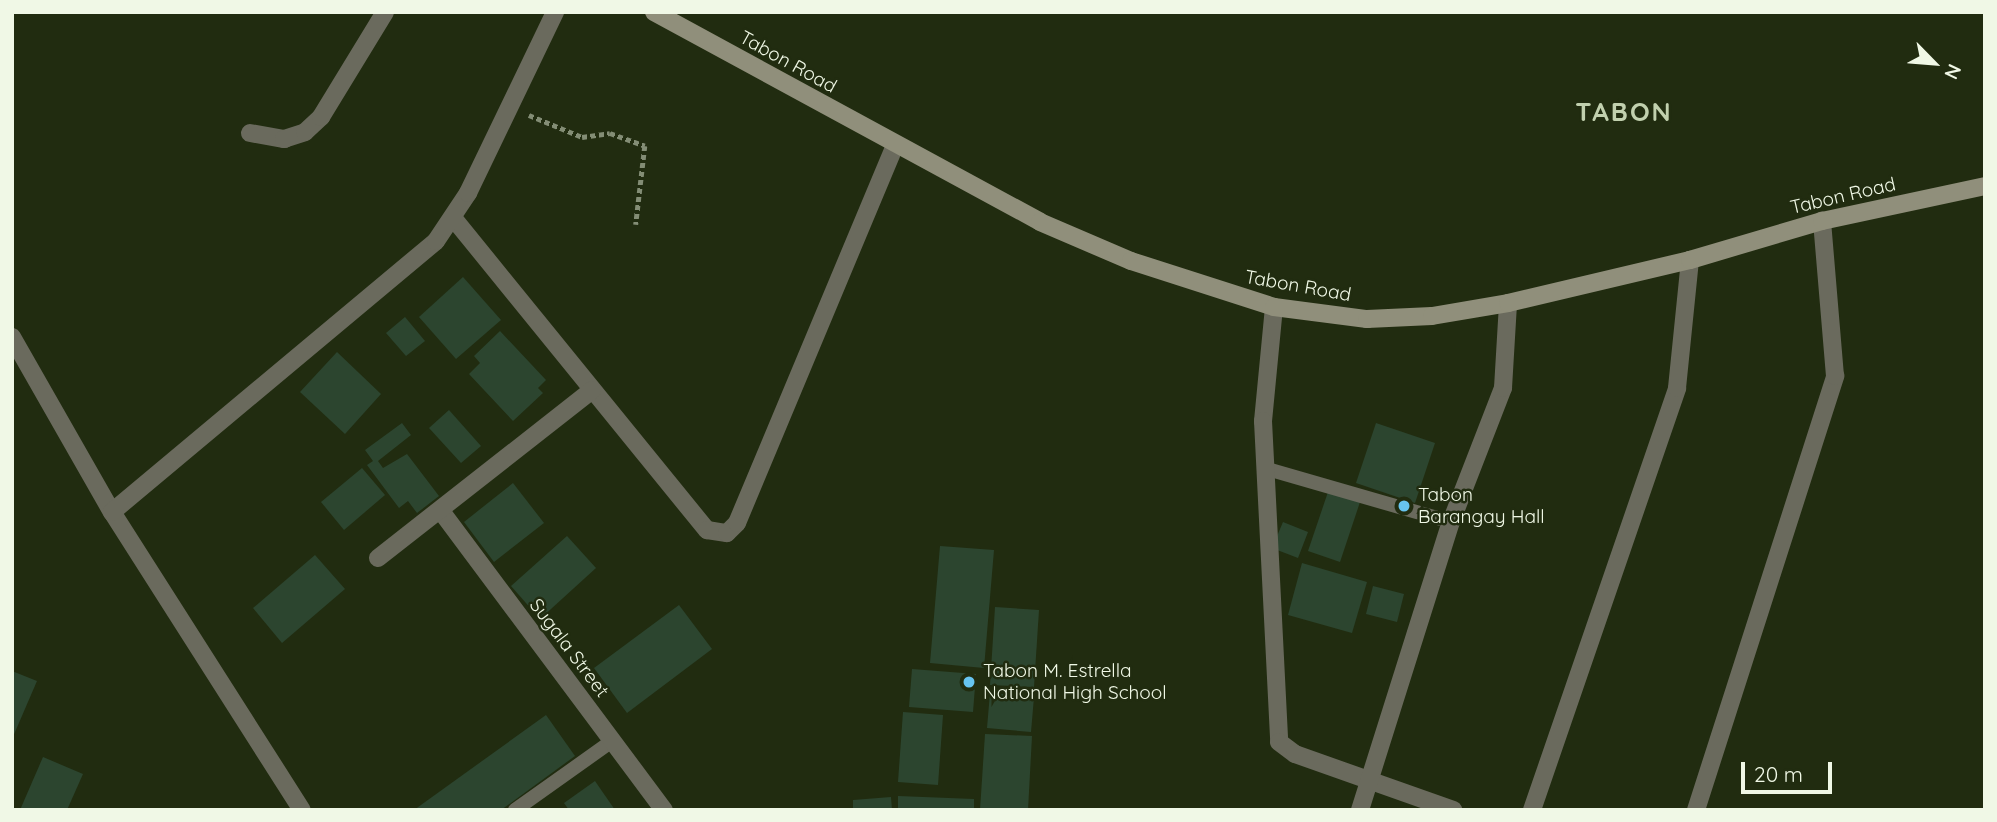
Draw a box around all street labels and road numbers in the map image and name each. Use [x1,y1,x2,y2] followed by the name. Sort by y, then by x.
[736,26,840,98] street label: Tabon Road
[1788,173,1898,219] street label: Tabon Road
[1243,265,1353,307] street label: Tabon Road
[525,594,613,702] street label: Sugala Street

